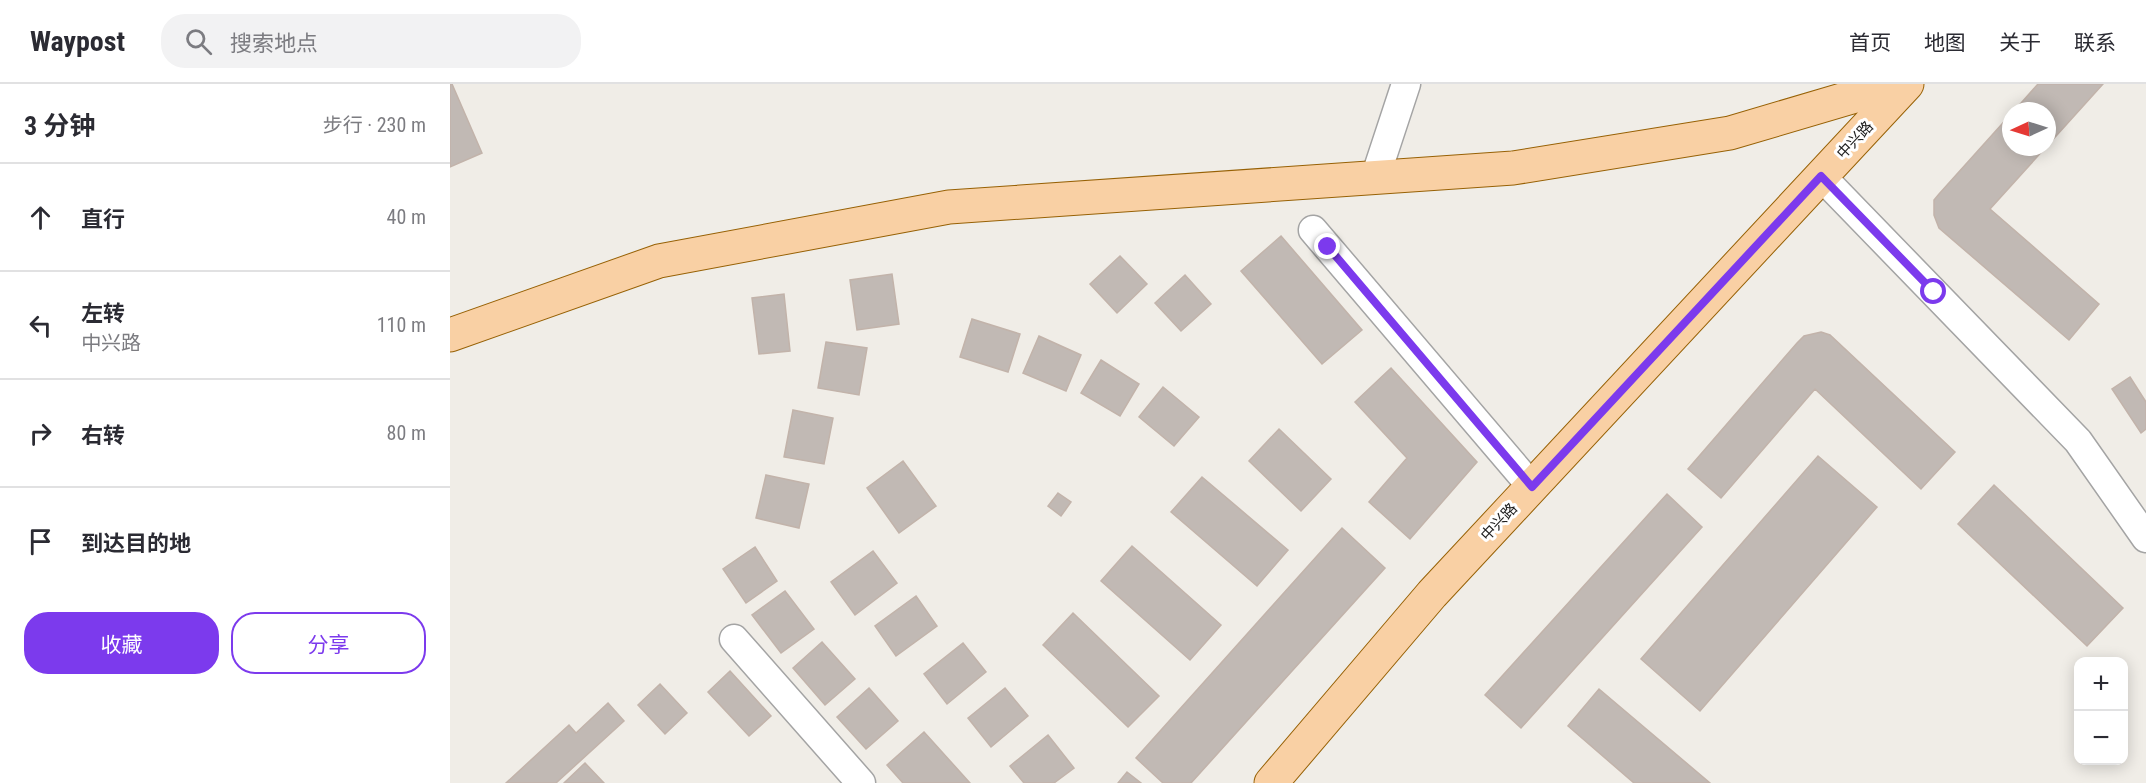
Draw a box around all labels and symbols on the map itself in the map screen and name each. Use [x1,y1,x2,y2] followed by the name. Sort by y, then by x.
[2002,102,2056,156] north arrow
[1833,117,1877,163] street label: 中兴路
[1314,233,1340,259] route end
[1920,278,1946,304] route start
[1477,499,1521,545] street label: 中兴路

